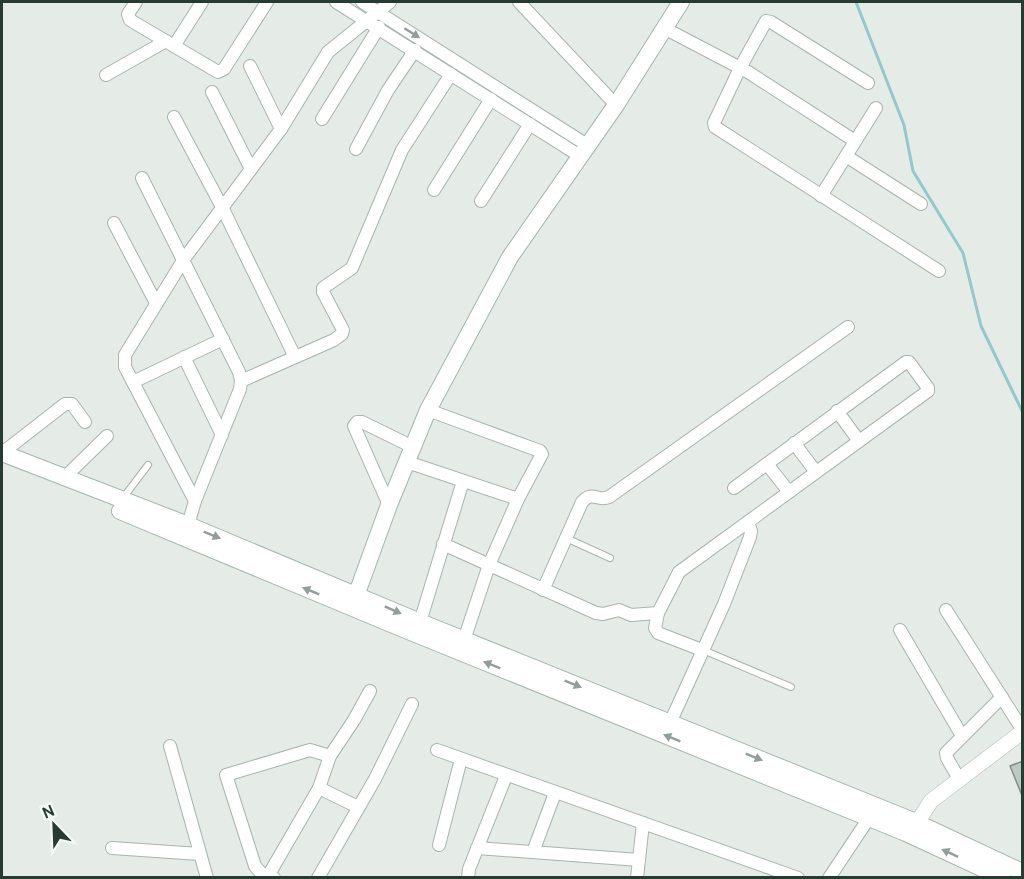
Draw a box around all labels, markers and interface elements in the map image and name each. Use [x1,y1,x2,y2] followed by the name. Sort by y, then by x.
[403,27,420,38] one-way arrow
[204,530,222,540] one-way arrow
[302,586,320,596] one-way arrow
[384,605,402,615] one-way arrow
[483,660,501,669] one-way arrow
[564,680,582,689] one-way arrow
[663,733,681,743] one-way arrow
[745,753,763,762] one-way arrow
[24,795,84,855] north arrow
[39,801,57,823] text: N
[941,849,958,858] one-way arrow

